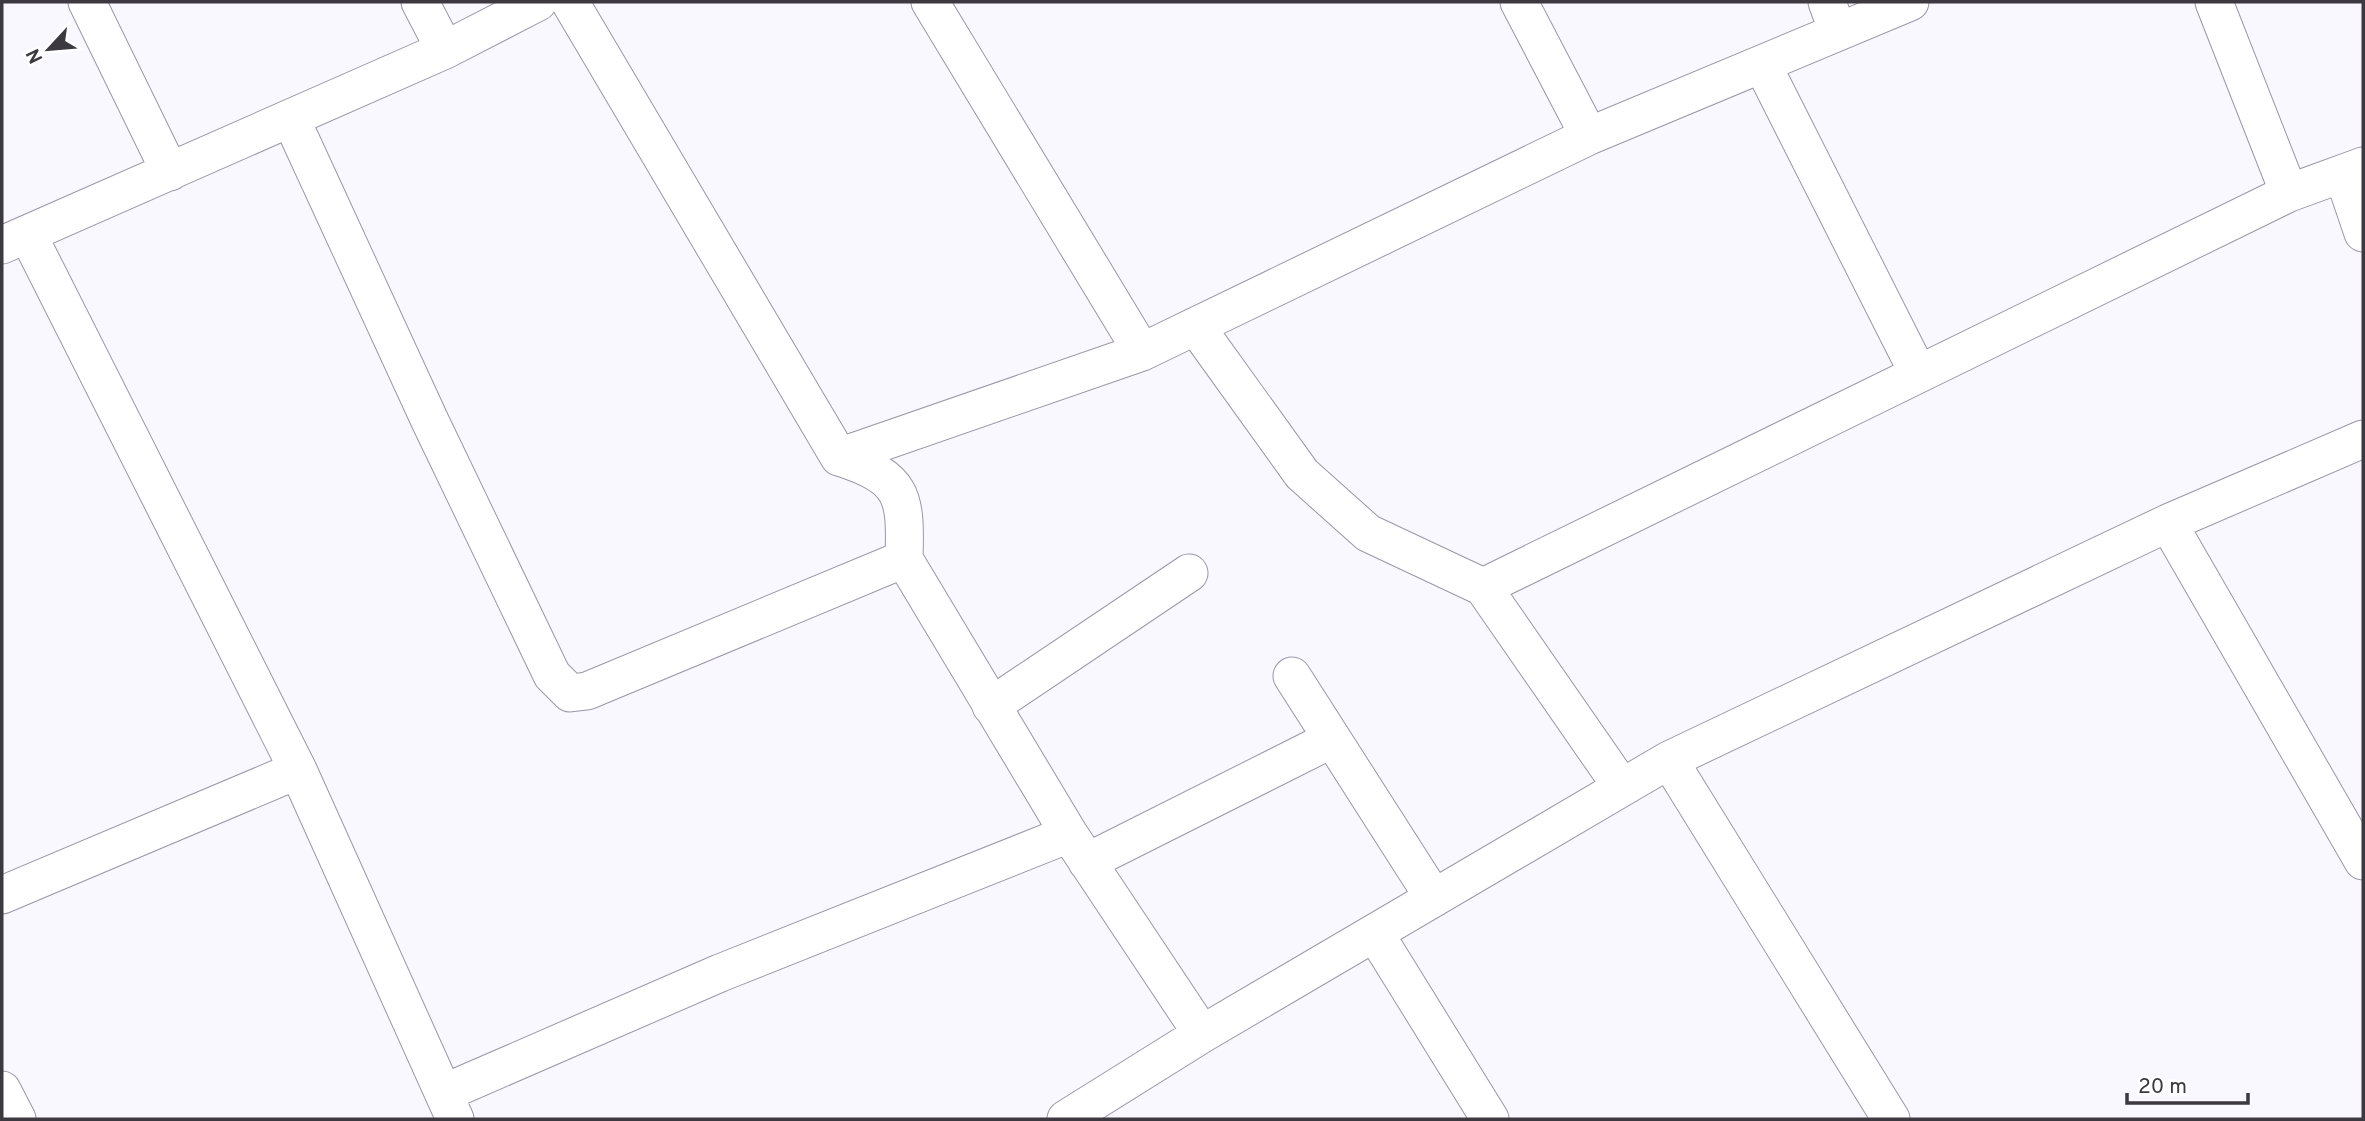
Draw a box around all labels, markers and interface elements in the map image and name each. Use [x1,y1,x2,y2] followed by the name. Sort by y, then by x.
[14,14,84,84] north arrow
[22,44,49,67] text: N
[2127,1062,2248,1106] scale bar
[2138,1074,2187,1101] text: 20 m

